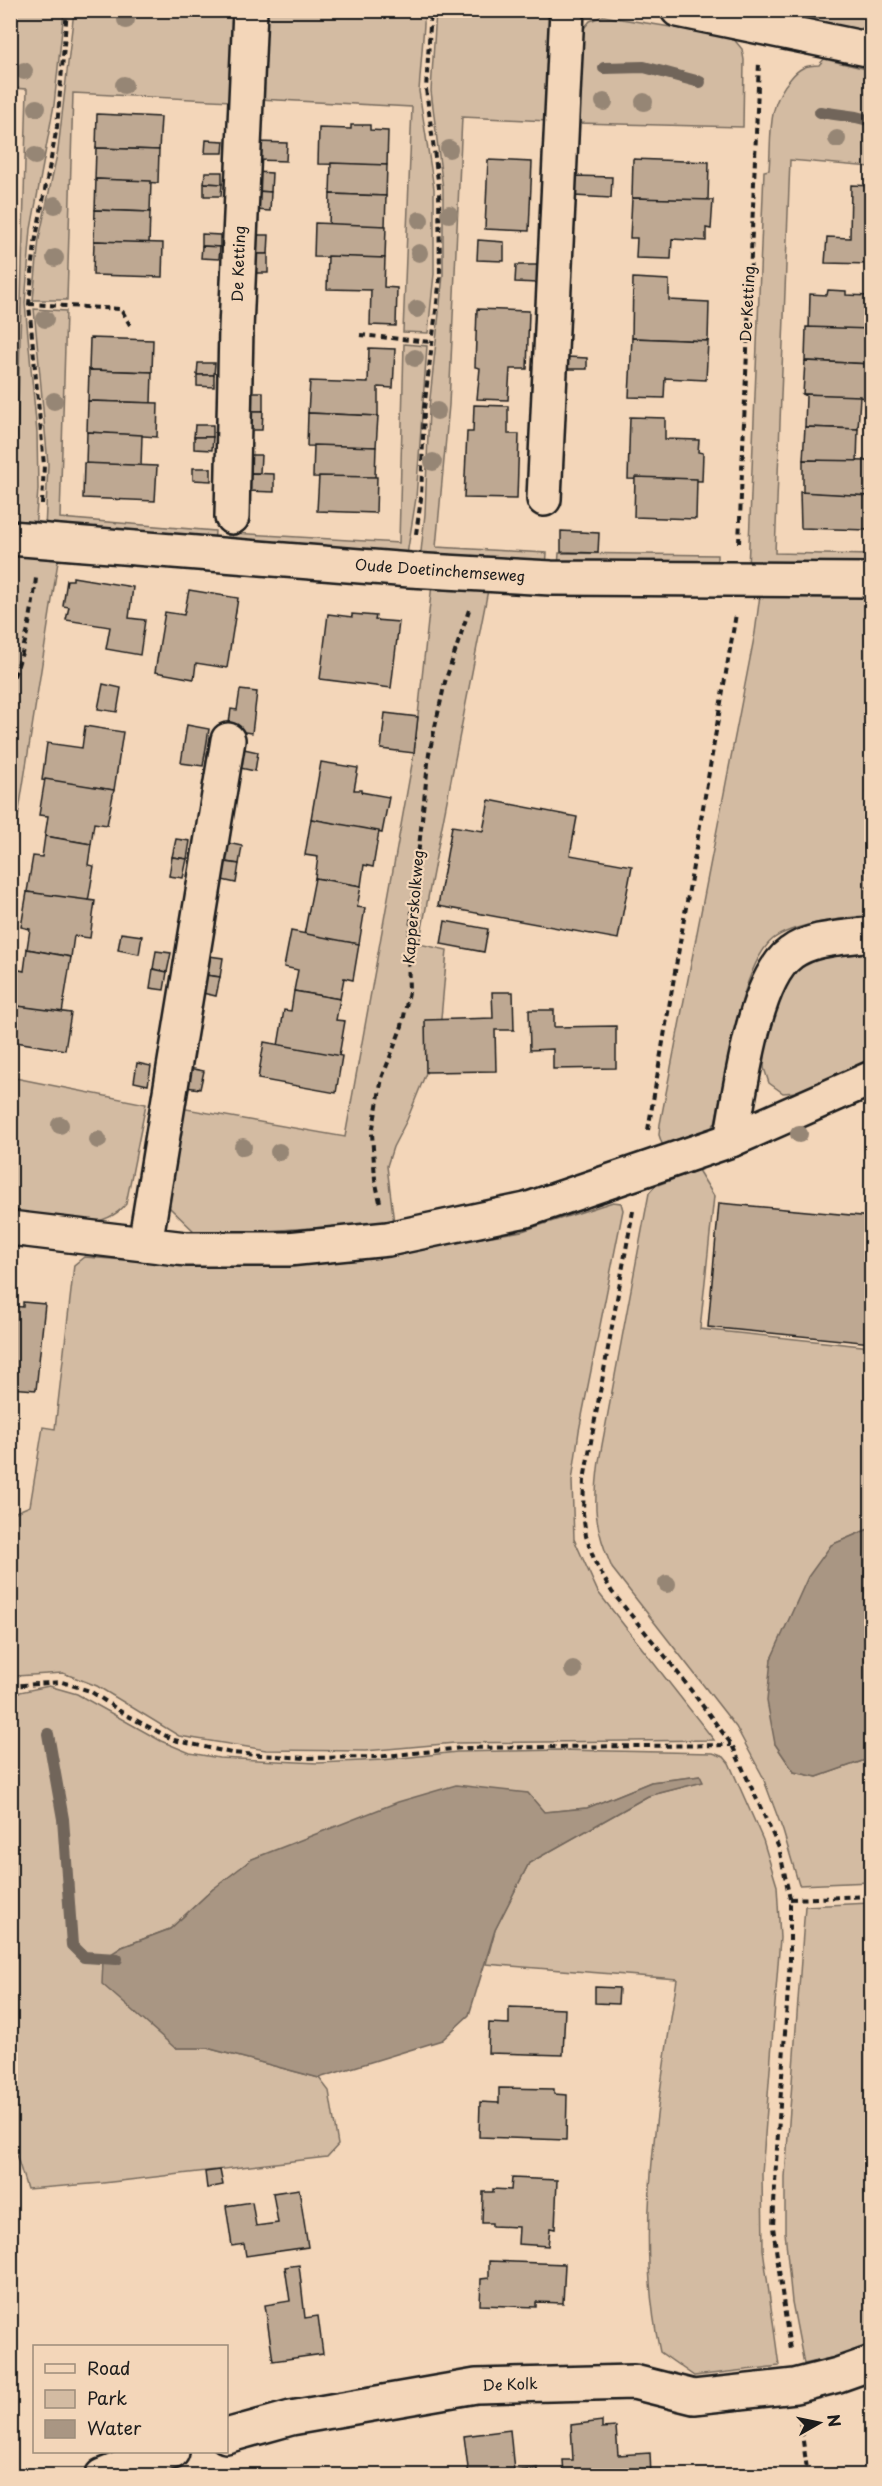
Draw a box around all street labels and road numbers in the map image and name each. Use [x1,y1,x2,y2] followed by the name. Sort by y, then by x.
[225,225,250,303] street label: De Ketting
[733,265,760,343] street label: De Ketting
[354,552,526,587] street label: Oude Doetinchemseweg
[396,849,429,965] street label: Kapperskolkweg
[482,2371,538,2396] street label: De Kolk

